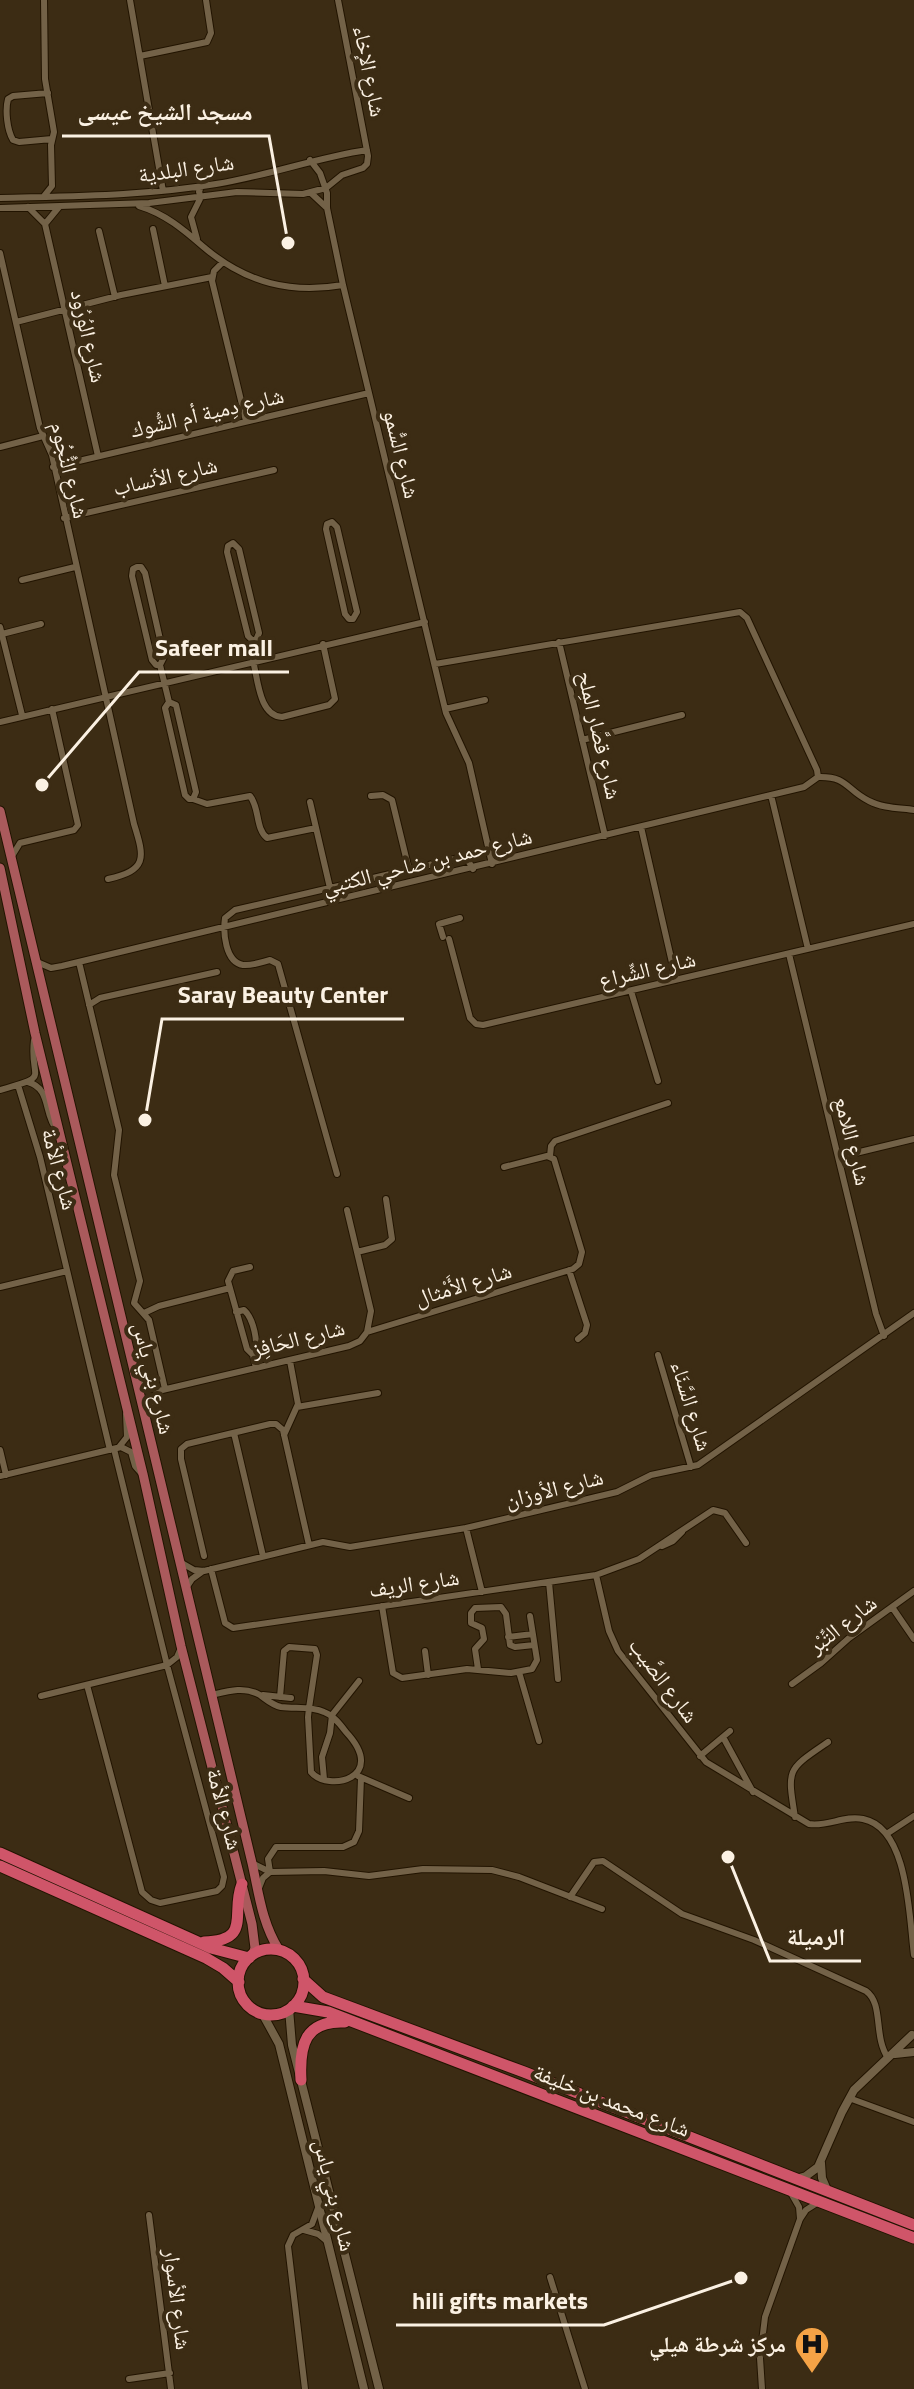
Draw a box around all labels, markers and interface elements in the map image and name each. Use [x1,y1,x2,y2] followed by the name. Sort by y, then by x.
[344,22,396,120] street label: شارع الإخاء
[62,88,269,136] callout: مسجد الشيخ عيسى
[77,93,253,129] text: مسجد الشيخ عيسى
[136,144,236,192] street label: شارع البلدية
[62,286,116,386] street label: شارع الوُرُود
[127,378,287,446] street label: شارع دِمية أم الشُّوك
[375,406,429,502] street label: شارع السُّمو
[42,418,98,522] street label: شارع النُّجُوم
[109,447,221,505] street label: شارع الأنساب
[139,624,289,672] callout: Safeer mall
[155,629,273,665] text: Safeer mall
[569,667,631,803] street label: شارع قصَّار المِلح
[319,818,536,904] street label: شارع حمد بن ضاحي الكتبي
[595,941,699,997] street label: شارع الشِّراع
[162,971,404,1019] callout: Saray Beauty Center
[178,976,388,1012] text: Saray Beauty Center
[826,1093,880,1189] street label: شارع اللامع
[33,1124,87,1214] street label: شارع الأمة
[410,1253,516,1315] street label: شارع الأَمْثال
[247,1310,348,1366] street label: شارع الحَافِز
[123,1318,184,1438] street label: شارع بني ياس
[662,1357,722,1455] street label: شارع السَّنَاء
[501,1459,607,1517] street label: شارع الأوزان
[367,1560,461,1606] street label: شارع الريف
[799,1586,884,1663] street label: شارع التِّبْر
[620,1630,708,1730] street label: شارع الصَّيب
[198,1764,252,1854] street label: شارع الأمة
[770,1913,861,1961] callout: الرميلة
[787,1918,845,1954] text: الرميلة
[529,2055,695,2145] street label: شارع محمد بن خليفة
[304,2135,365,2255] street label: شارع بني ياس
[155,2245,201,2352] street label: شارع الأسوار
[396,2277,604,2325] callout: hili gifts markets
[412,2282,588,2318] text: hili gifts markets
[793,2325,831,2375] hospital icon: مركز شرطة هيلي
[649,2327,786,2361] place label: مركز شرطة هيلي

